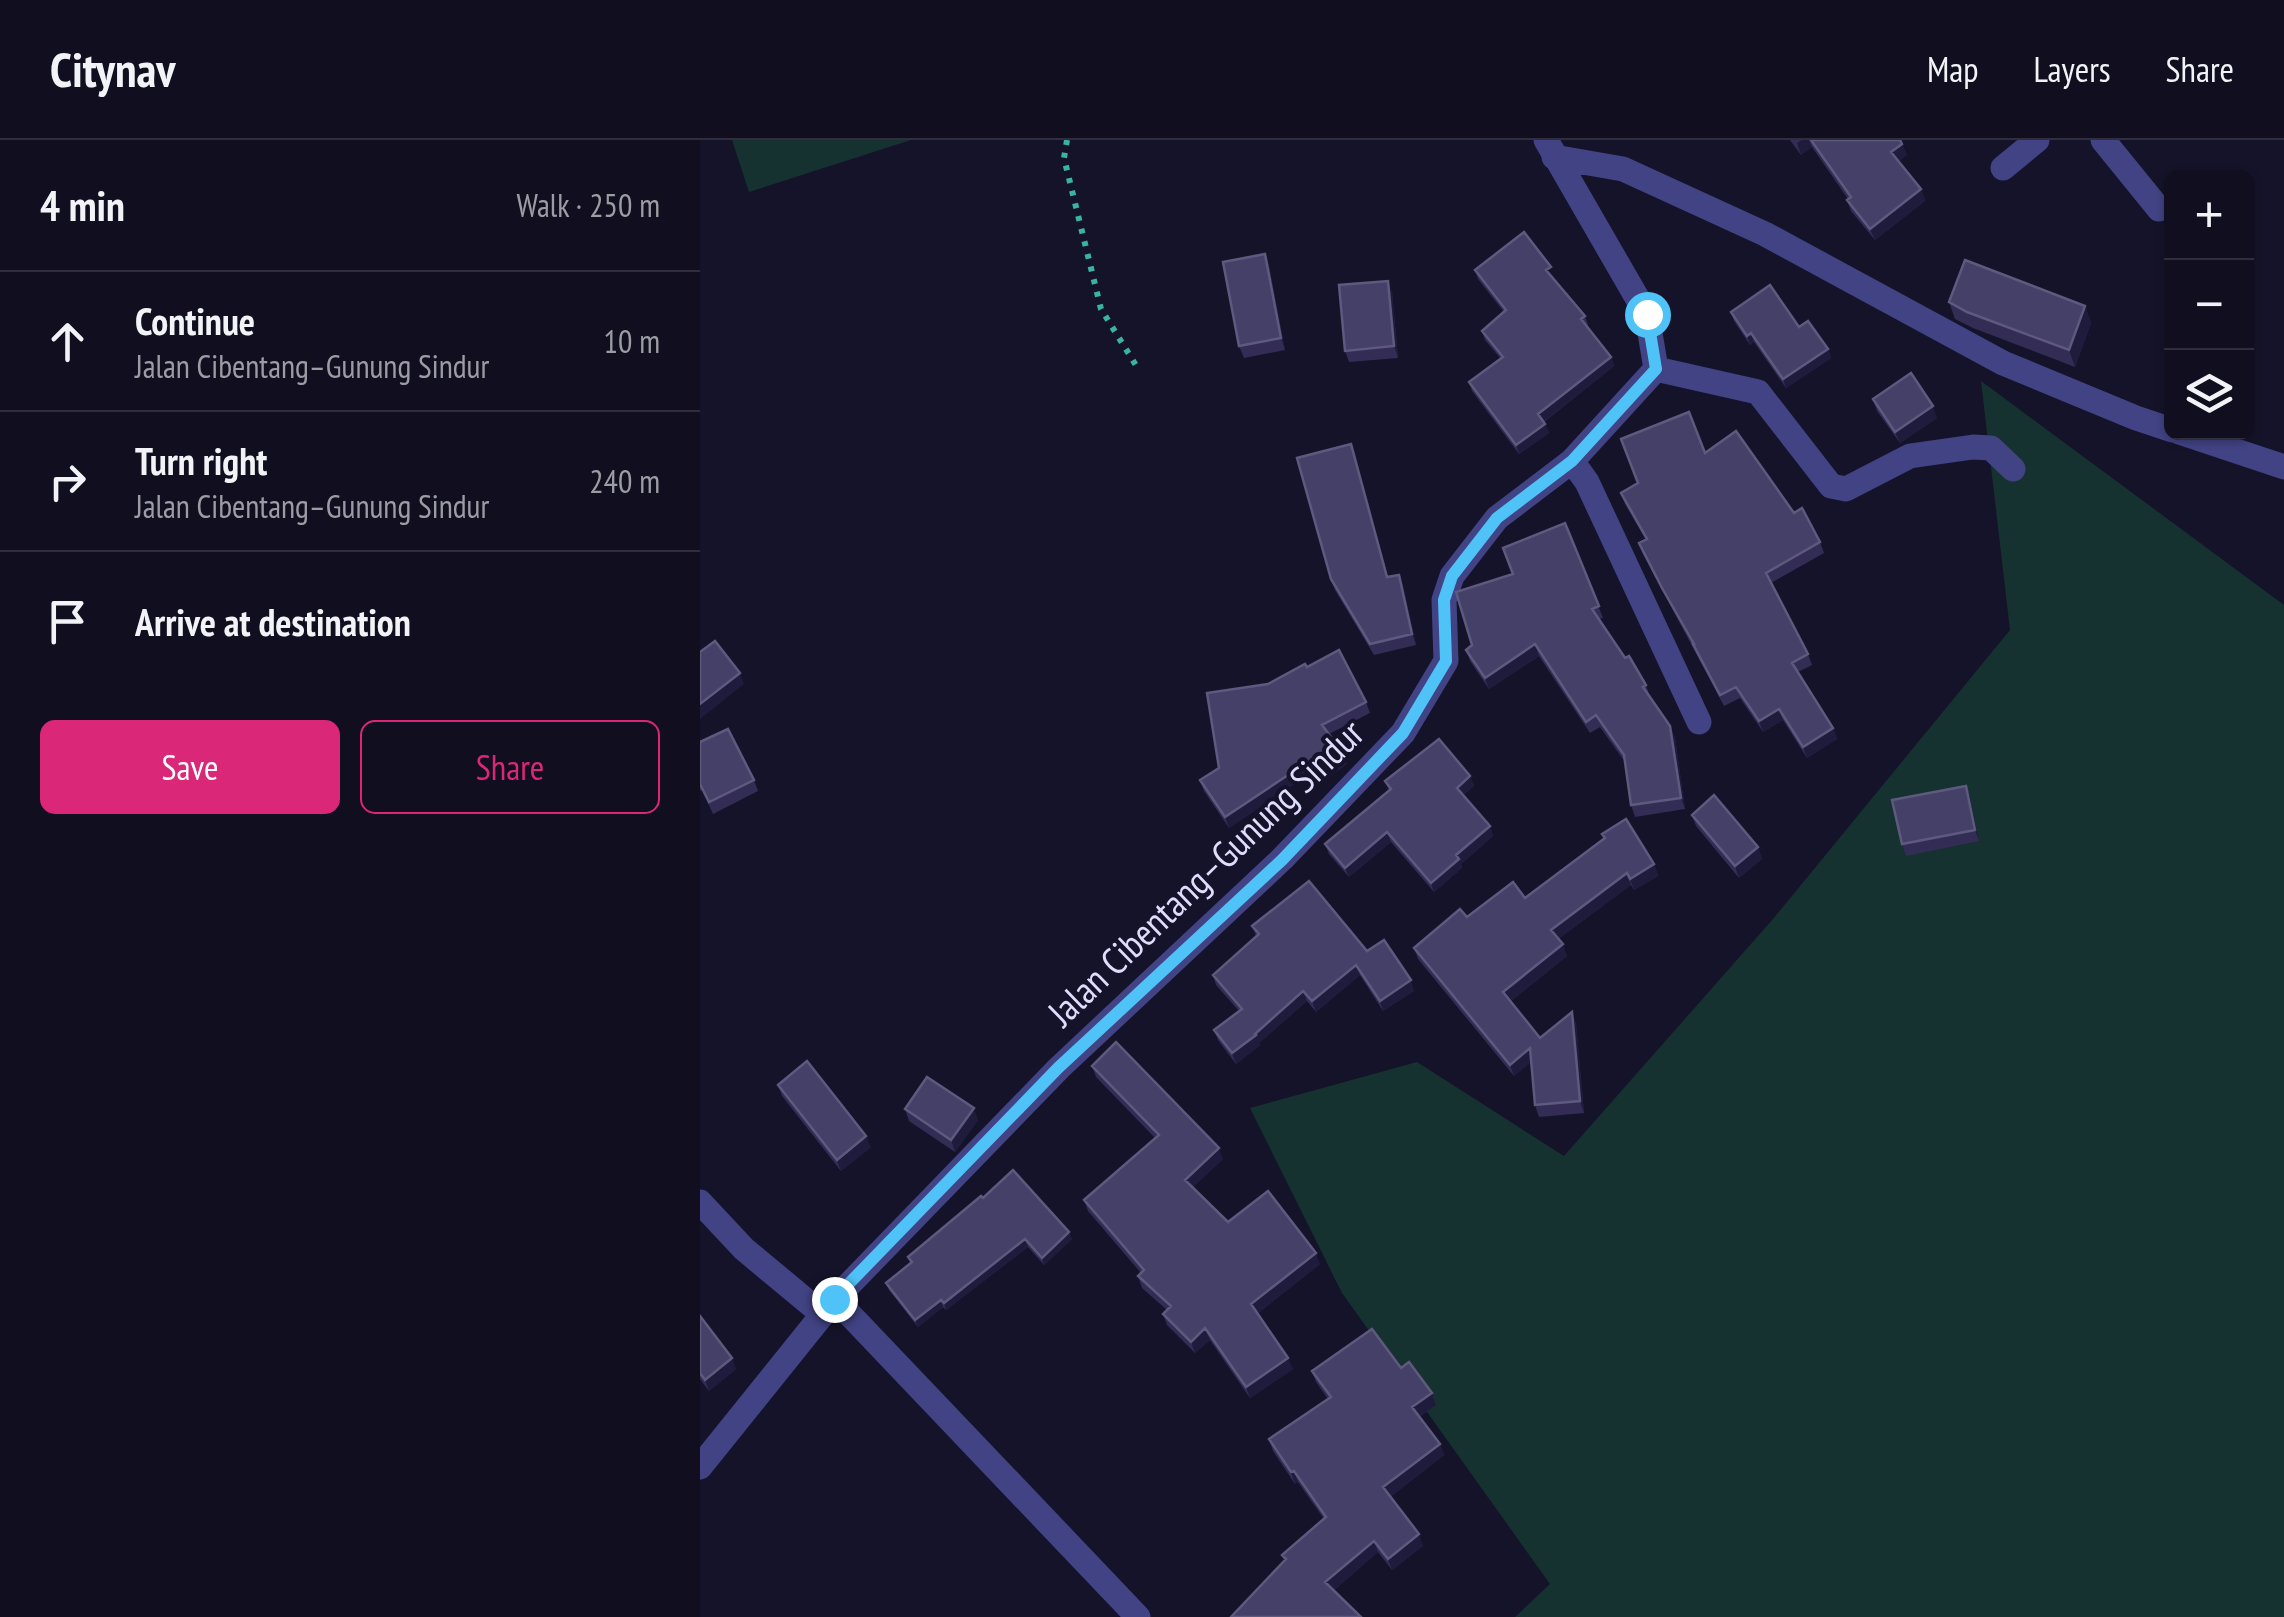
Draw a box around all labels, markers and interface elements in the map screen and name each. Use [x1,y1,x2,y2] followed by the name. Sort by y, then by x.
[50,38,175,100] text: Citynav
[1927,46,1978,92] text: Map
[2033,46,2111,92] text: Layers
[2166,46,2234,92] text: Share
[2164,170,2254,440] map controls
[2164,170,2254,260] button: +
[40,178,125,233] text: 4 min
[516,184,660,226] text: Walk · 250 m
[2164,260,2254,350] button: −
[1625,292,1671,338] route start
[135,296,255,345] text: Continue
[40,314,95,369] icon: ahead
[604,320,660,362] text: 10 m
[135,345,489,387] text: Jalan Cibentang–Gunung Sindur
[2164,350,2254,440] button: layers
[135,436,267,485] text: Turn right
[40,454,95,509] icon: right
[589,460,660,502] text: 240 m
[135,485,489,527] text: Jalan Cibentang–Gunung Sindur
[40,594,95,649] icon: arrive
[135,597,411,646] text: Arrive at destination
[1036,708,1374,1036] street label: Jalan Cibentang–Gunung Sindur
[40,720,340,814] button: Save
[360,720,660,814] button: Share
[812,1277,858,1323] route end

